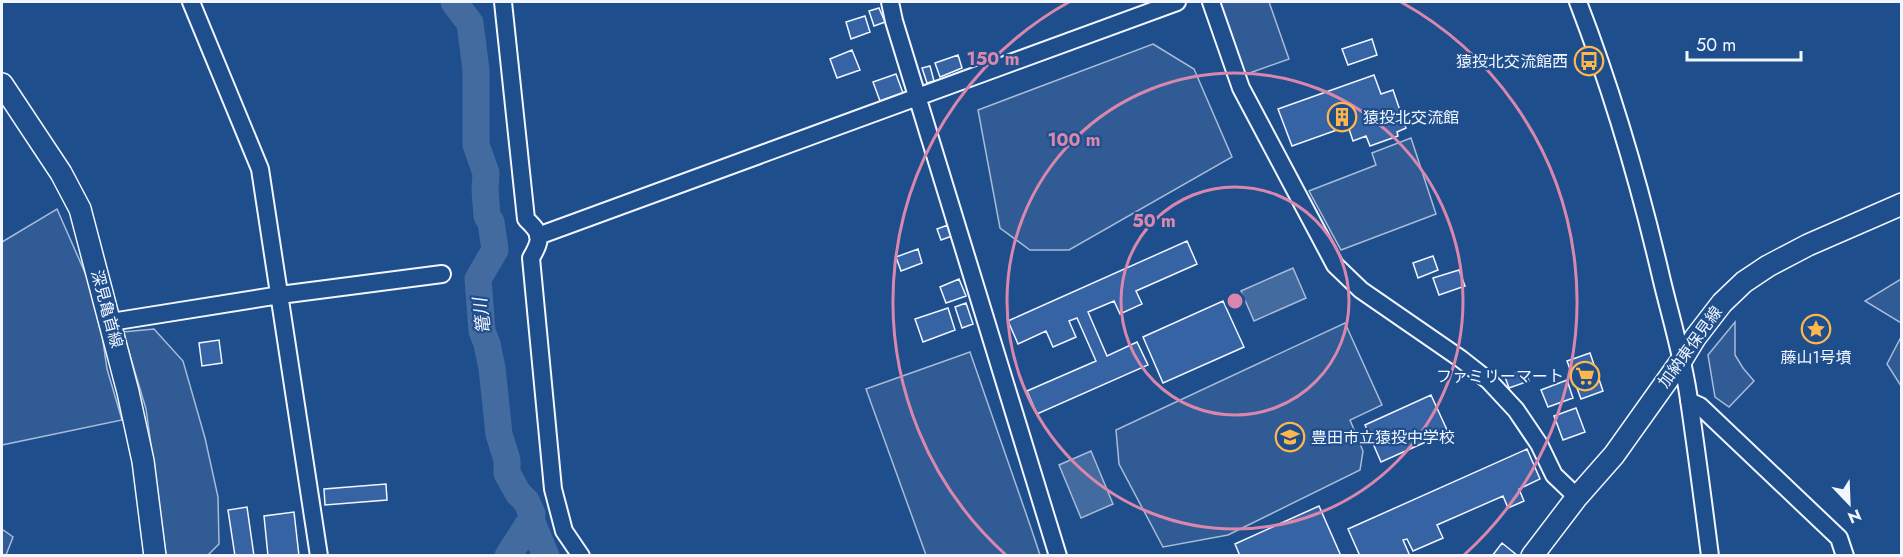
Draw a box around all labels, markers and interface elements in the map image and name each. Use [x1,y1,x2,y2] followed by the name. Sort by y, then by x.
[1687,24,1801,62] scale bar
[1696,32,1736,58] text: 50 m
[1573,45,1605,77] bus stop icon: 猿投北交流館西
[967,46,1019,72] text: 150 m
[1456,50,1568,73] place label: 猿投北交流館西
[1326,101,1358,133] building icon: 猿投北交流館
[1363,106,1459,129] place label: 猿投北交流館
[1047,127,1101,153] text: 100 m
[1132,208,1176,234] text: 50 m
[86,267,128,351] street label: 深見亀首線
[1225,291,1245,311] centre of rings
[467,295,497,335] water label: 篭川
[1652,301,1728,393] street label: 加納東保見線
[1800,313,1832,345] place icon: 藤山1号墳
[1780,346,1852,369] place label: 藤山1号墳
[1569,360,1601,392] supermarket icon: ファミリーマート
[1436,365,1564,388] place label: ファミリーマート
[1274,421,1306,453] school or university icon: 豊田市立猿投中学校
[1311,426,1455,449] place label: 豊田市立猿投中学校
[1819,473,1879,533] north arrow
[1844,503,1865,529] text: N

